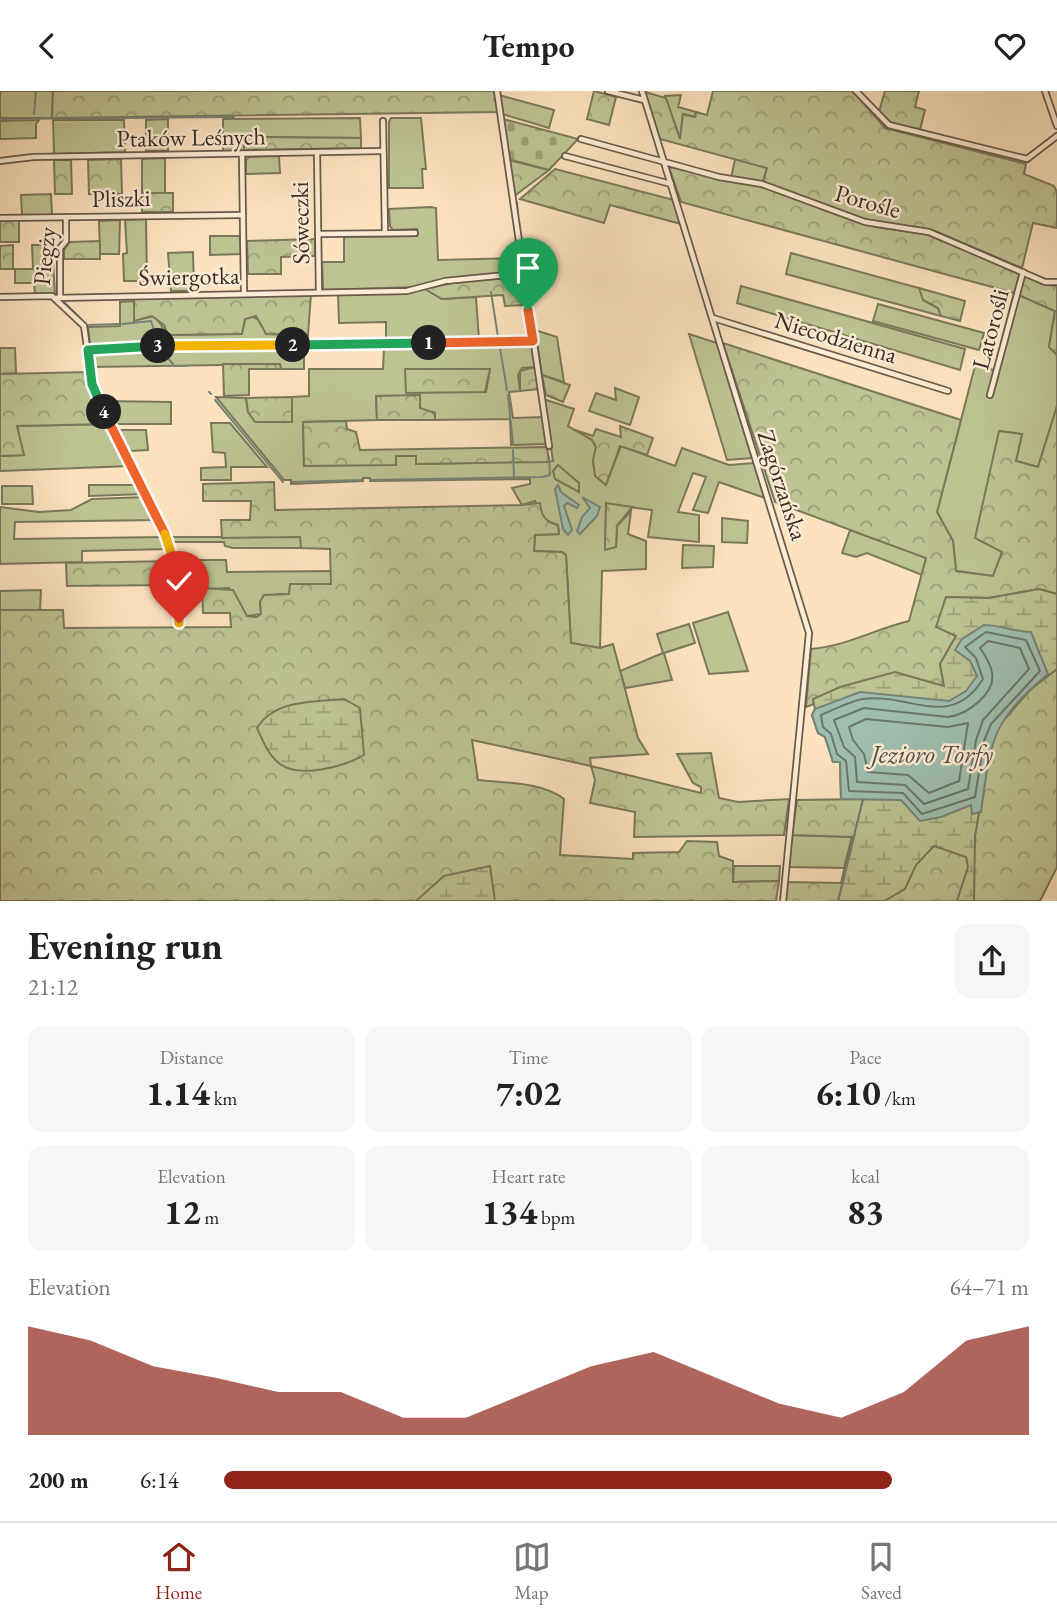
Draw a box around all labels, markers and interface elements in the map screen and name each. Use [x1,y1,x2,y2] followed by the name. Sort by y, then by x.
[482,25,575,67] text: Tempo
[28,27,66,65] icon: back
[991,27,1029,65] icon: heart
[116,120,266,154] street label: Ptaków Leśnych
[832,177,904,225] street label: Porośle
[284,181,316,265] street label: Sóweczki
[91,182,151,214] street label: Pliszki
[26,225,63,287] street label: Piegży
[498,238,558,310] pin
[509,249,547,287] icon: arrive
[138,260,240,292] street label: Świergotka
[964,285,1016,373] street label: Latorośli
[771,304,901,370] street label: Niecodzienna
[412,325,446,361] pin: 1
[276,327,310,363] pin: 2
[140,329,176,363] pin: 3
[423,330,434,355] text: 1
[287,332,298,357] text: 2
[152,333,163,358] text: 3
[86,395,122,429] pin: 4
[98,399,109,424] text: 4
[751,426,816,545] street label: Zagórzańska
[149,551,209,623] pin
[160,562,198,600] icon: check
[866,737,993,771] water label: Jezioro Torfy
[28,921,223,970] text: Evening run
[955,924,1029,998] button: share
[28,972,78,1002] text: 21:12
[160,1045,223,1070] text: Distance
[509,1045,548,1070] text: Time
[850,1045,881,1070] text: Pace
[146,1070,210,1115] text: 1.14
[496,1070,561,1115] text: 7:02
[815,1070,881,1115] text: 6:10
[210,1086,237,1111] text: km
[881,1086,916,1111] text: /km
[157,1164,226,1189] text: Elevation
[492,1164,565,1189] text: Heart rate
[851,1164,880,1189] text: kcal
[164,1189,201,1234] text: 12
[482,1189,537,1234] text: 134
[847,1189,884,1234] text: 83
[201,1205,219,1230] text: m
[537,1205,575,1230] text: bpm
[28,1272,111,1302] text: Elevation
[950,1272,1029,1302] text: 64–71 m
[28,1465,89,1495] text: 200 m
[140,1465,179,1495] text: 6:14
[155,1538,202,1605] tab: Home
[513,1538,551,1605] tab: Map
[861,1538,902,1605] tab: Saved

